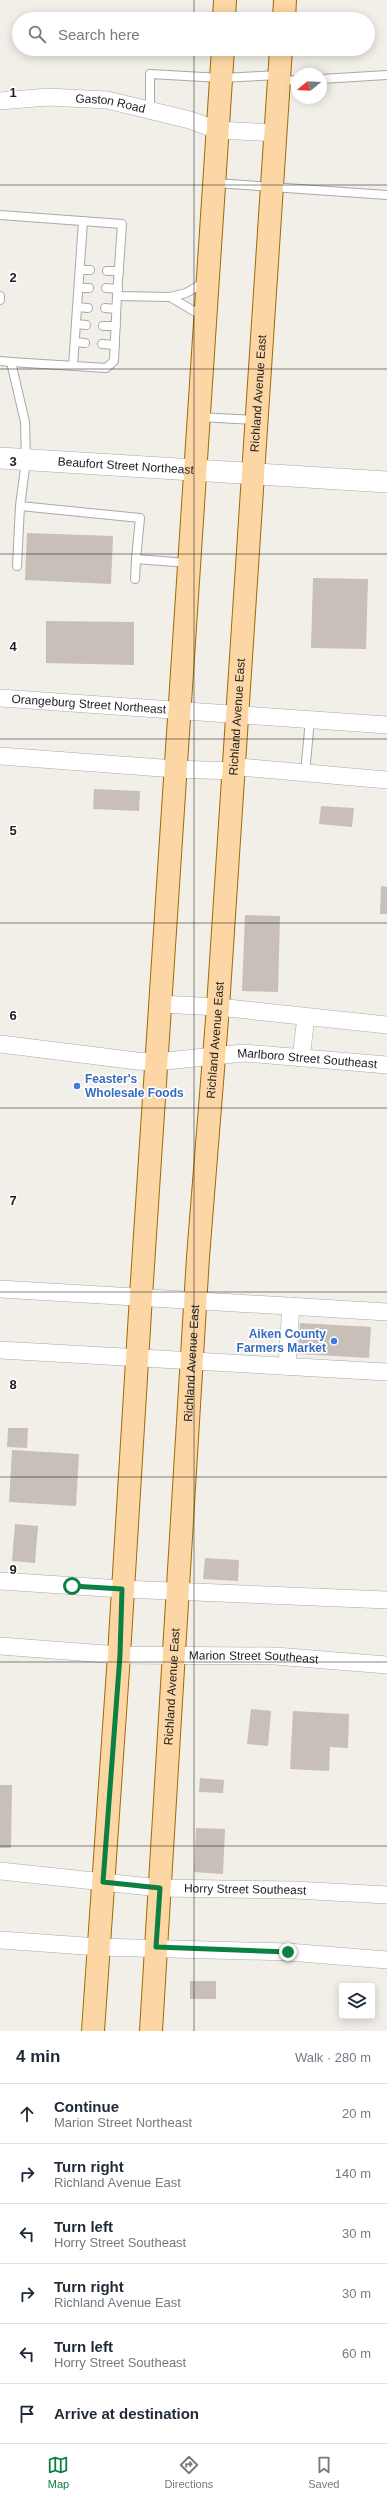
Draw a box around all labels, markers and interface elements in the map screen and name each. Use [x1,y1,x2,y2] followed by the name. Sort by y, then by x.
[12,12,375,56] search box
[26,23,48,45] icon: search
[58,26,140,43] text: Search here
[291,68,327,104] north arrow
[9,85,17,100] text: 1
[75,91,147,116] street label: Gaston Road
[9,270,17,285] text: 2
[248,334,269,453] street label: Richland Avenue East
[9,454,17,469] text: 3
[57,455,195,477] street label: Beaufort Street Northeast
[9,639,17,654] text: 4
[226,657,248,776] street label: Richland Avenue East
[11,692,167,717] street label: Orangeburg Street Northeast
[9,823,17,838] text: 5
[204,980,227,1099] street label: Richland Avenue East
[9,1008,17,1023] text: 6
[237,1046,378,1071] street label: Marlboro Street Southeast
[85,1072,184,1100] place label: Feaster's Wholesale Foods
[72,1081,82,1091] marker: Feaster's Wholesale Foods
[9,1193,17,1208] text: 7
[181,1304,202,1422] street label: Richland Avenue East
[237,1327,326,1355] place label: Aiken County Farmers Market
[329,1336,339,1346] marker: Aiken County Farmers Market
[9,1377,17,1392] text: 8
[9,1562,17,1577] text: 9
[63,1577,81,1595] route start
[161,1627,182,1746] street label: Richland Avenue East
[189,1648,320,1667] street label: Marion Street Southeast
[184,1881,307,1898] street label: Horry Street Southeast
[279,1943,297,1961] route end
[339,1983,375,2019] map controls
[339,1983,375,2019] button: layers
[16,2047,60,2066] text: 4 min
[295,2050,371,2065] text: Walk · 280 m
[54,2098,119,2115] text: Continue
[16,2103,38,2125] icon: ahead
[342,2106,371,2121] text: 20 m
[54,2115,192,2130] text: Marion Street Northeast
[54,2158,124,2175] text: Turn right
[16,2163,38,2185] icon: right
[335,2166,371,2181] text: 140 m
[54,2175,181,2190] text: Richland Avenue East
[54,2218,113,2235] text: Turn left
[16,2223,38,2245] icon: left
[342,2226,371,2241] text: 30 m
[54,2235,186,2250] text: Horry Street Southeast
[54,2278,124,2295] text: Turn right
[16,2283,38,2305] icon: right
[342,2286,371,2301] text: 30 m
[54,2295,181,2310] text: Richland Avenue East
[54,2338,113,2355] text: Turn left
[16,2343,38,2365] icon: left
[342,2346,371,2361] text: 60 m
[54,2355,186,2370] text: Horry Street Southeast
[16,2403,38,2425] icon: arrive
[54,2405,199,2422] text: Arrive at destination
[47,2454,69,2490] tab: Map
[164,2454,213,2490] tab: Directions
[308,2454,339,2490] tab: Saved

